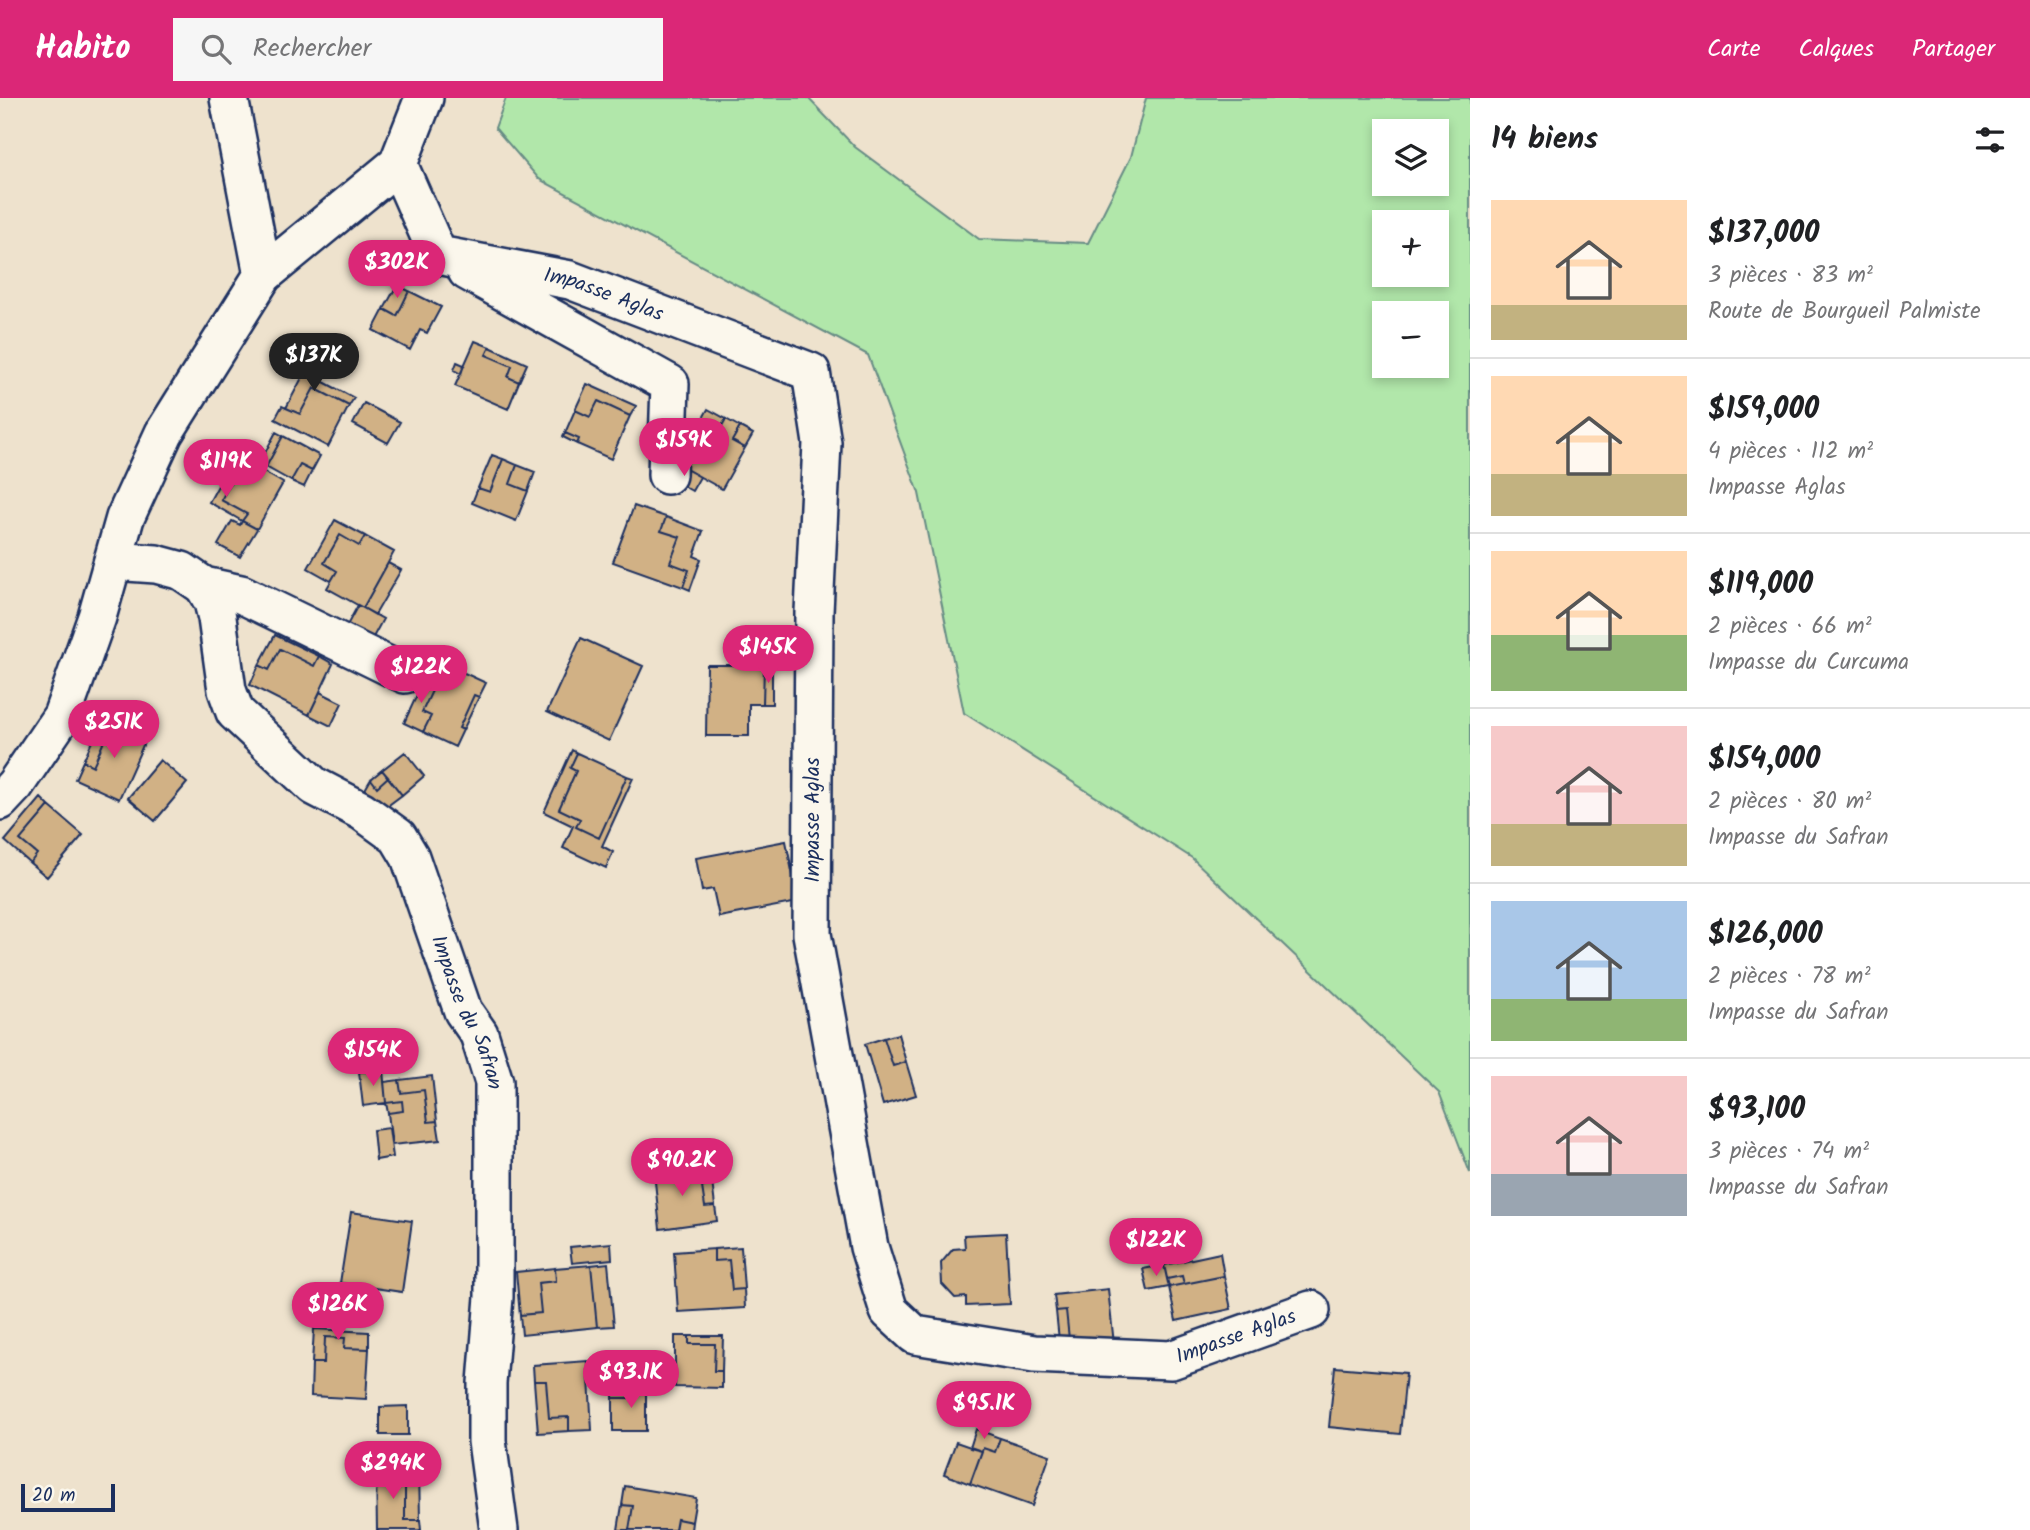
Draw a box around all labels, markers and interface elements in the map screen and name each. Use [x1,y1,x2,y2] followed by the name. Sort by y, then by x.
[173,18,663,81] search box
[35,23,131,76] text: Habito
[253,28,371,70] text: Rechercher
[197,30,235,68] icon: search
[1707,30,1761,69] text: Carte
[1799,30,1874,69] text: Calques
[1912,30,1995,69] text: Partager
[1491,116,1598,164] text: 14 biens
[1372,119,1449,378] map controls
[1372,119,1449,196] button: layers
[1971,121,2009,159] icon: filters
[1372,210,1449,287] button: +
[1708,210,1819,258] text: $137,000
[1547,228,1631,312] icon: home
[348,240,446,300] pin: $302K
[364,245,430,281] text: $302K
[1708,258,1873,294] text: 3 pièces · 83 m²
[541,259,668,331] street label: Impasse Aglas
[1708,294,1981,330] text: Route de Bourgueil Palmiste
[1372,301,1449,378] button: −
[265,334,363,393] pin: $137K
[285,338,343,374] text: $137K
[1708,386,1819,434] text: $159,000
[1547,404,1631,488] icon: home
[635,418,733,478] pin: $159K
[655,423,713,459] text: $159K
[1708,434,1873,470] text: 4 pièces · 112 m²
[177,440,275,499] pin: $119K
[200,444,253,480] text: $119K
[1708,470,1846,506] text: Impasse Aglas
[1708,561,1813,609] text: $119,000
[1547,579,1631,663] icon: home
[1708,609,1872,645] text: 2 pièces · 66 m²
[719,626,817,685] pin: $145K
[739,630,797,666] text: $145K
[1708,645,1909,681] text: Impasse du Curcuma
[372,646,470,705] pin: $122K
[390,650,452,686] text: $122K
[65,700,163,760] pin: $251K
[84,705,144,741] text: $251K
[1708,736,1820,784] text: $154,000
[1547,754,1631,838] icon: home
[797,757,830,883] street label: Impasse Aglas
[1708,784,1871,820] text: 2 pièces · 80 m²
[1708,820,1888,856] text: Impasse du Safran
[1708,911,1823,959] text: $126,000
[1547,929,1631,1013] icon: home
[422,931,511,1089] street label: Impasse du Safran
[1708,959,1870,995] text: 2 pièces · 78 m²
[1708,995,1888,1031] text: Impasse du Safran
[324,1028,422,1088] pin: $154K
[344,1033,402,1069] text: $154K
[1708,1086,1805,1134] text: $93,100
[1547,1104,1631,1188] icon: home
[1708,1134,1869,1170] text: 3 pièces · 74 m²
[625,1138,739,1198] pin: $90.2K
[647,1143,717,1179] text: $90.2K
[1708,1170,1888,1206] text: Impasse du Safran
[1107,1218,1205,1278] pin: $122K
[1125,1223,1187,1259] text: $122K
[289,1282,387,1342] pin: $126K
[308,1287,368,1323] text: $126K
[1171,1300,1301,1373] street label: Impasse Aglas
[574,1350,688,1410] pin: $93.1K
[599,1355,663,1391] text: $93.1K
[927,1382,1041,1441] pin: $95.1K
[952,1386,1016,1422] text: $95.1K
[344,1442,442,1501] pin: $294K
[360,1446,426,1482] text: $294K
[21,1481,116,1513] scale bar
[32,1481,75,1511] text: 20 m

